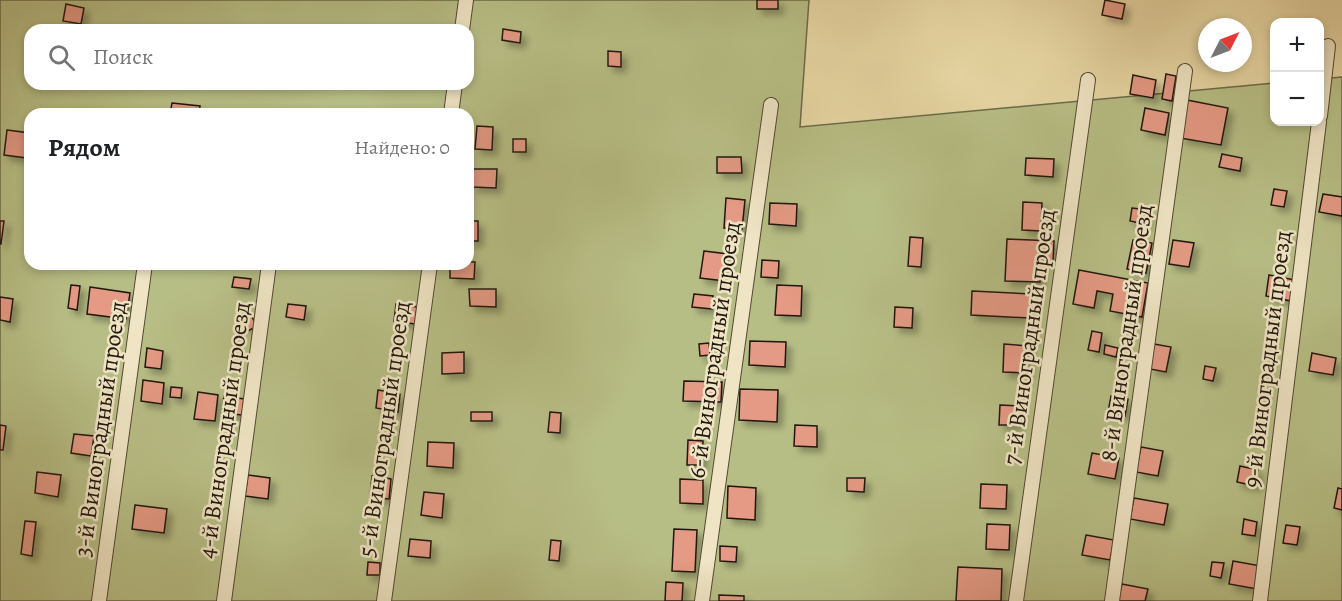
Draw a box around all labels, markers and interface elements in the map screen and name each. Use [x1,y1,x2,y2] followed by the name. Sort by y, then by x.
[1198,18,1252,72] north arrow
[1270,18,1324,126] map controls
[1270,18,1324,72] button: +
[24,24,474,90] search box
[45,41,78,74] icon: search
[93,42,153,72] text: Поиск
[1270,72,1324,126] button: −
[48,130,120,165] text: Рядом
[354,134,450,161] text: Найдено: 0
[1092,202,1160,464] street label: 8-й Виноградный проезд
[995,207,1063,467] street label: 7-й Виноградный проезд
[680,220,748,480] street label: 6-й Виноградный проезд
[1235,229,1299,489] street label: 9-й Виноградный проезд
[66,299,134,559] street label: 3-й Виноградный проезд
[350,299,418,559] street label: 5-й Виноградный проезд
[190,300,258,560] street label: 4-й Виноградный проезд

